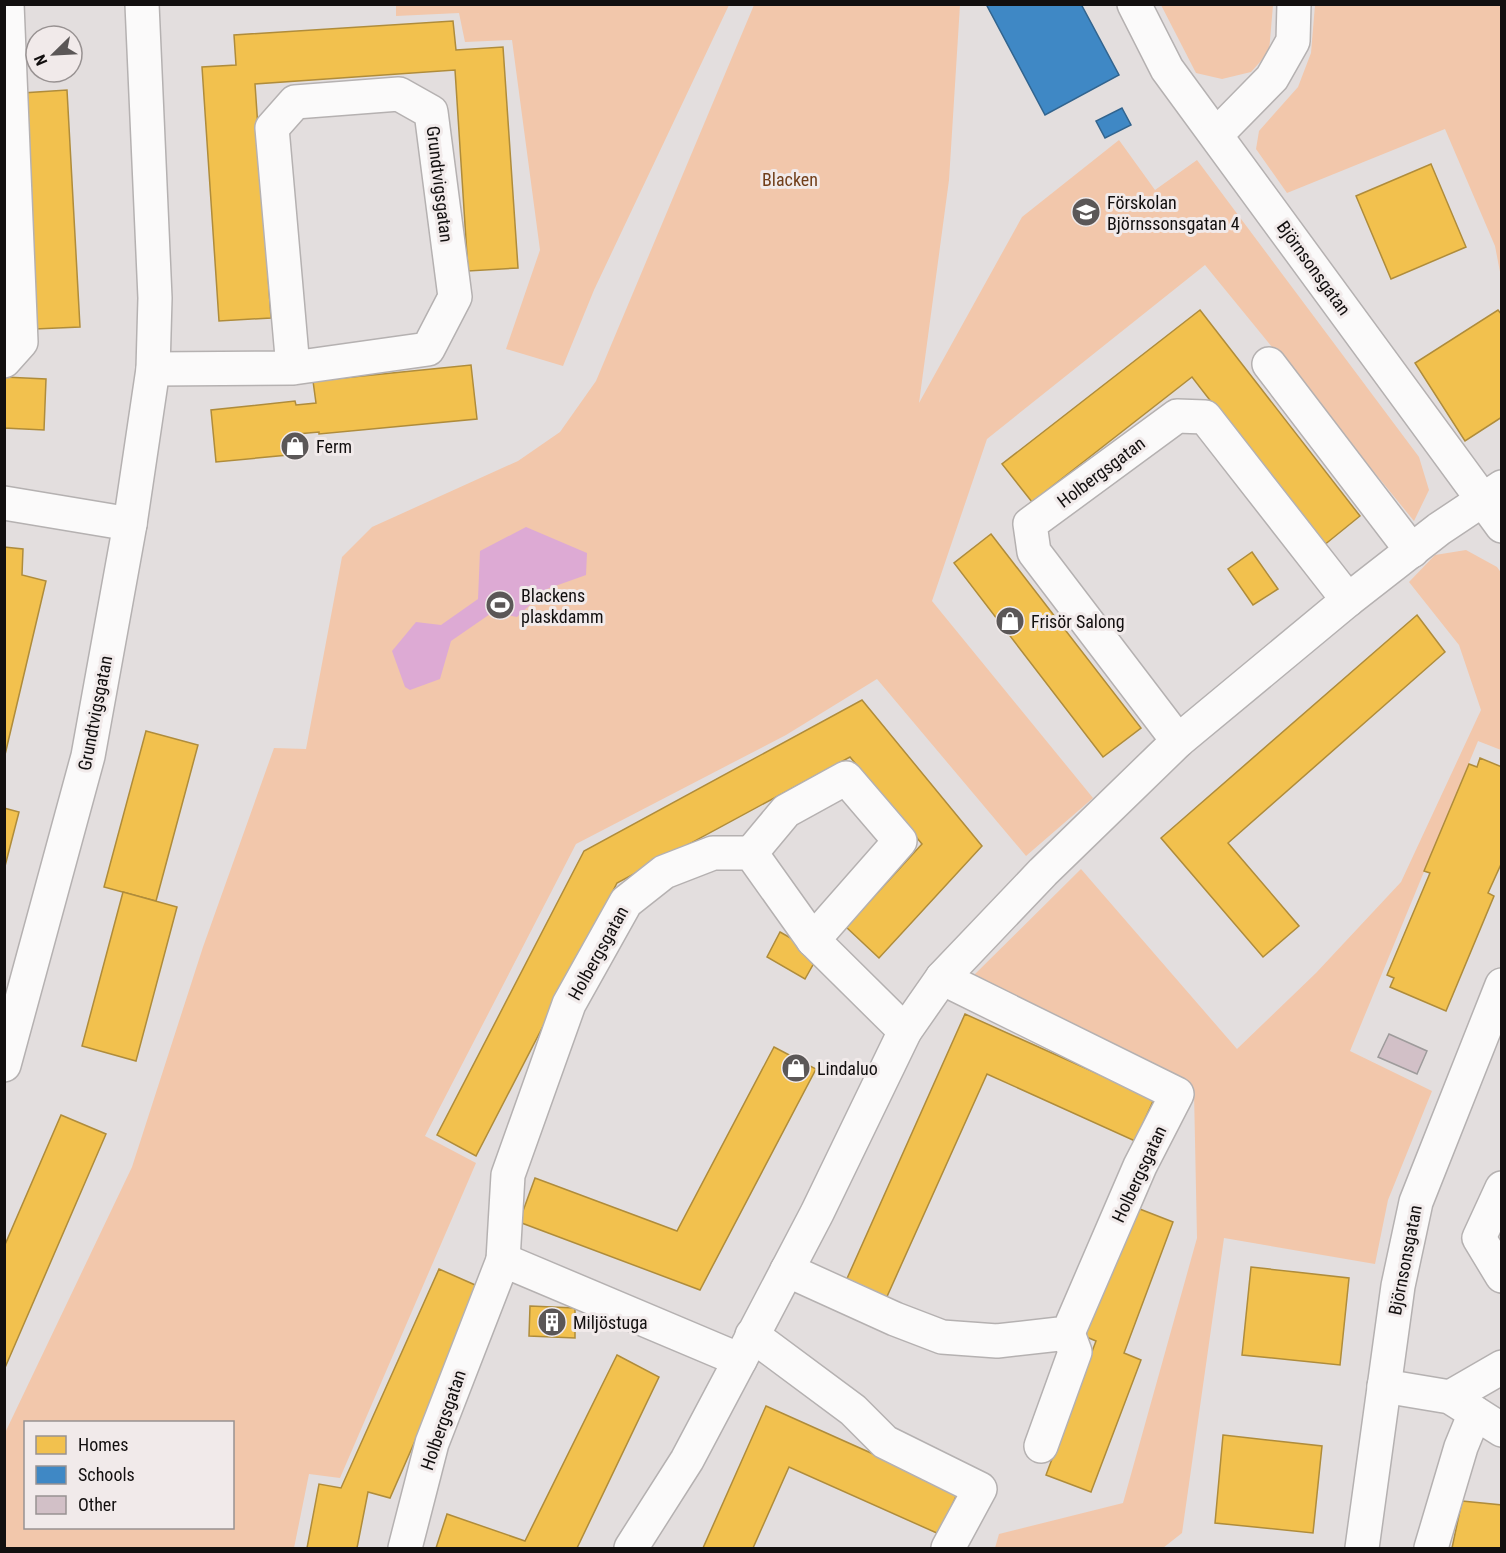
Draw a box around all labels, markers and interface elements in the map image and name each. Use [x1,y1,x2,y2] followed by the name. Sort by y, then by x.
[24,24,84,84] north arrow
[30,52,51,68] text: N
[422,125,458,243] street label: Grundtvigsgatan
[762,169,818,190] park label: Blacken
[1107,192,1240,234] place label: Förskolan Björnssonsgatan 4
[1070,196,1102,228] school or university icon: Förskolan Björnssonsgatan 4
[1273,217,1355,319] street label: Björnsonsgatan
[279,430,311,462] shop icon: Ferm
[1053,432,1149,512] street label: Holbergsgatan
[316,436,352,457] place label: Ferm
[521,585,603,627] place label: Blackens plaskdamm
[484,589,516,621] sports icon: Blackens plaskdamm
[994,605,1026,637] shop icon: Frisör Salong
[1031,611,1125,632] place label: Frisör Salong
[74,654,116,772] street label: Grundtvigsgatan
[564,902,632,1004] street label: Holbergsgatan
[780,1052,812,1084] shop icon: Lindaluo
[817,1058,878,1079] place label: Lindaluo
[1107,1122,1171,1226] street label: Holbergsgatan
[1384,1203,1426,1317] street label: Björnsonsgatan
[536,1306,568,1338] building icon: Miljöstuga
[573,1312,648,1333] place label: Miljöstuga
[416,1367,470,1473] street label: Holbergsgatan
[24,1421,234,1529] legend
[78,1434,128,1455] text: Homes
[78,1464,135,1485] text: Schools
[78,1494,117,1515] text: Other

